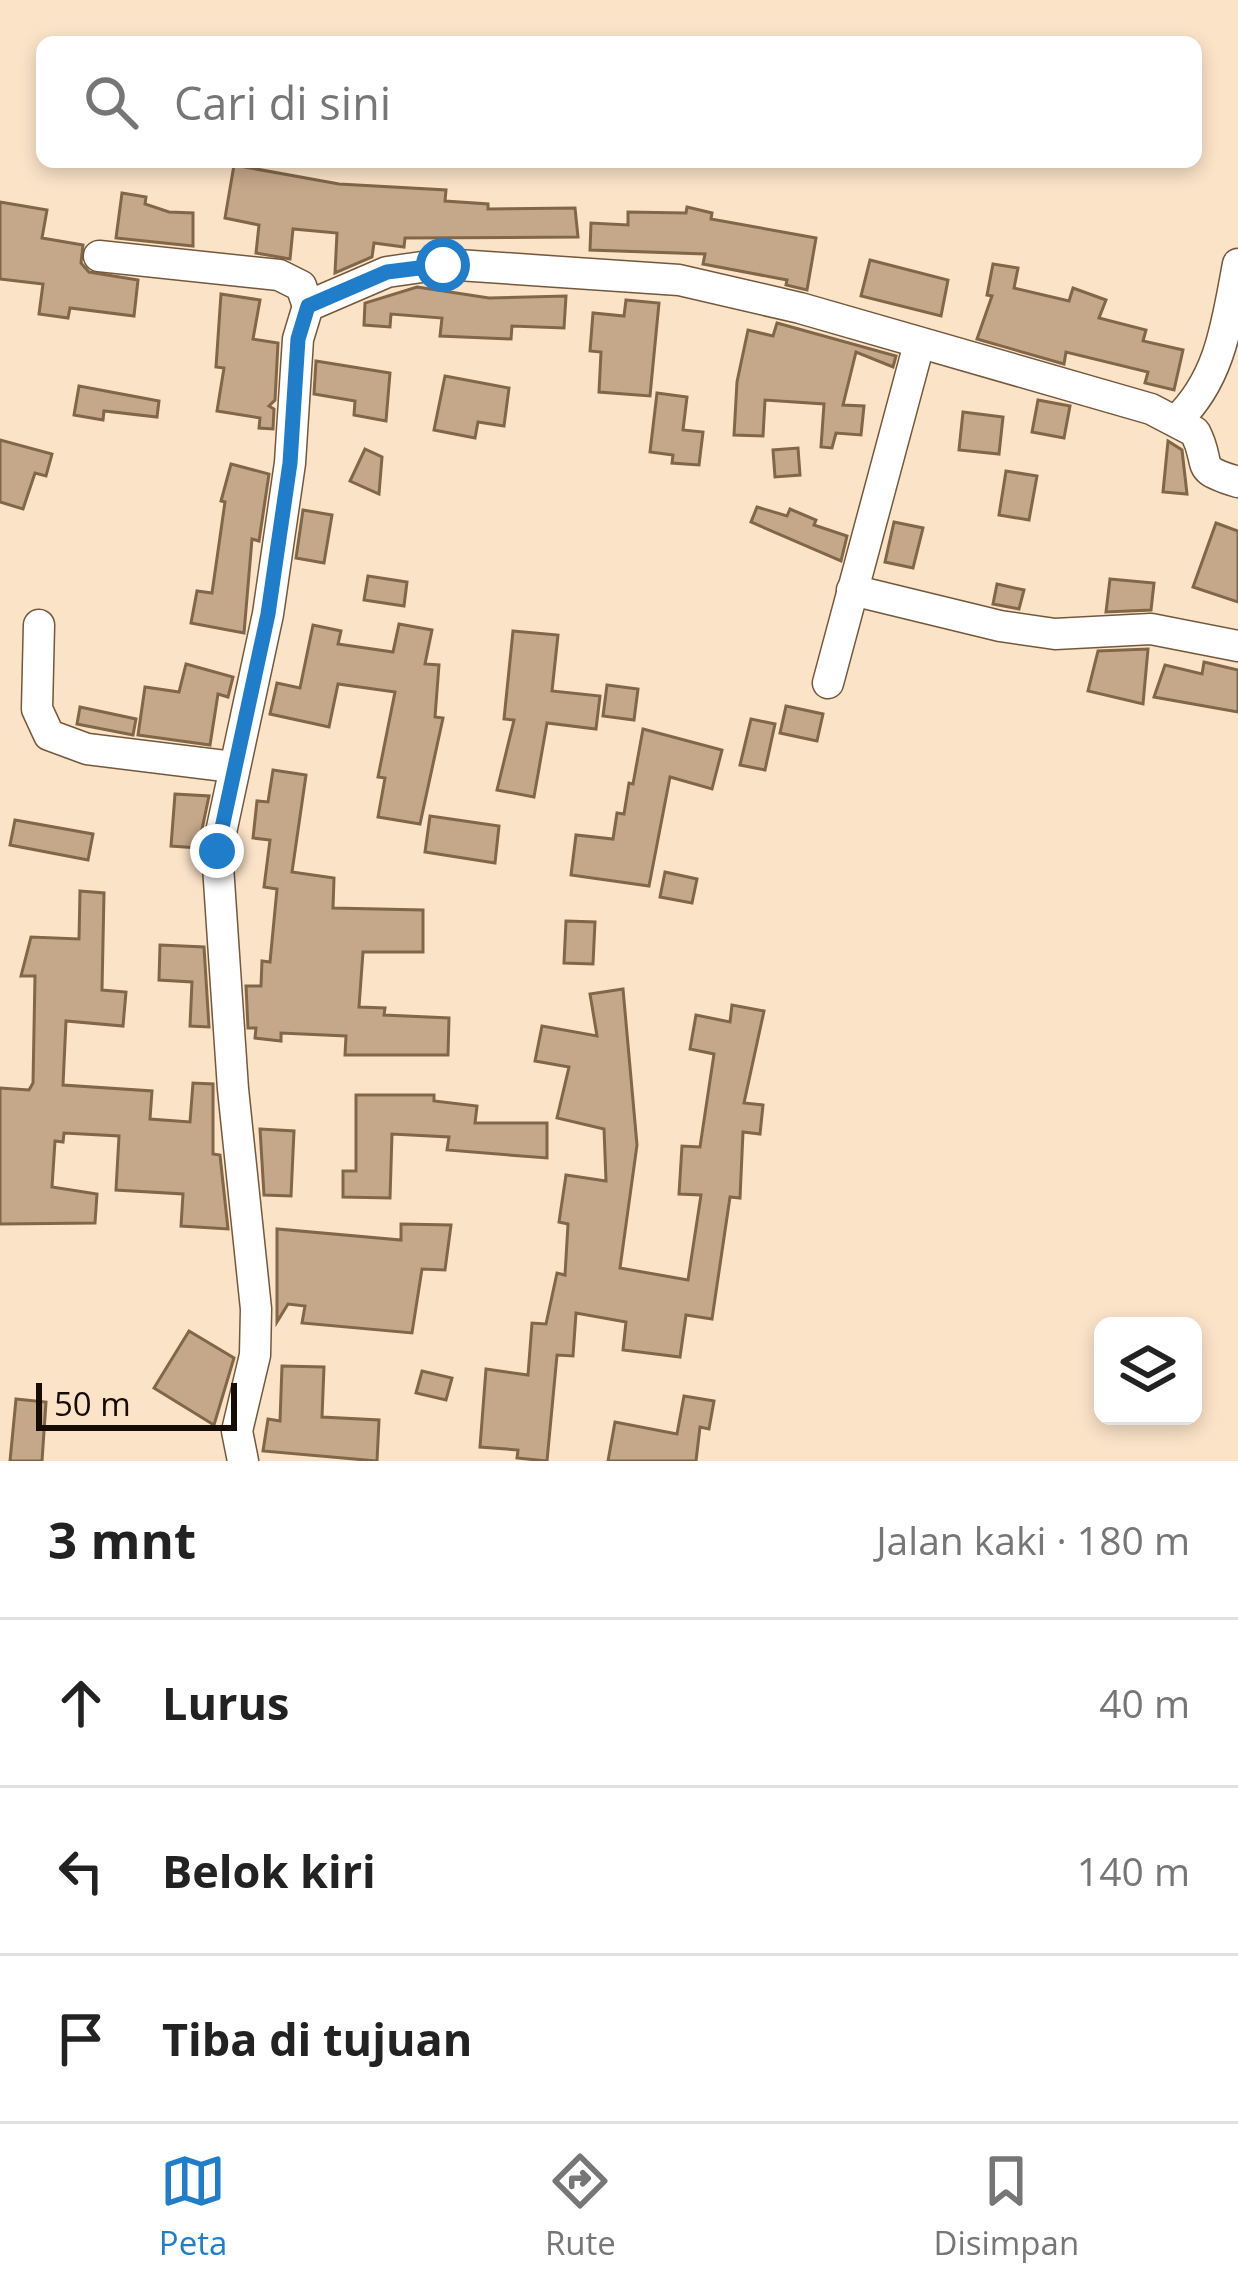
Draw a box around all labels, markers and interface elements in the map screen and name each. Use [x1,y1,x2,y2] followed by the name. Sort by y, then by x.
[36,36,1202,168] search box
[78,69,144,135] icon: search
[174,72,391,133] text: Cari di sini
[416,238,470,292] route start
[190,824,244,878] route end
[1094,1317,1202,1425] map controls
[1094,1317,1202,1425] button: layers
[36,1377,237,1430] scale bar
[54,1381,131,1426] text: 50 m
[48,1504,196,1574] text: 3 mnt
[876,1513,1190,1566] text: Jalan kaki · 180 m
[48,1670,114,1736] icon: ahead
[162,1672,289,1733] text: Lurus
[1099,1676,1190,1729] text: 40 m
[48,1838,114,1904] icon: left
[162,1840,376,1901] text: Belok kiri
[1077,1844,1190,1897] text: 140 m
[48,2006,114,2072] icon: arrive
[162,2008,472,2069] text: Tiba di tujuan
[159,2148,227,2265] tab: Peta
[545,2148,616,2265] tab: Rute
[933,2148,1079,2265] tab: Disimpan

